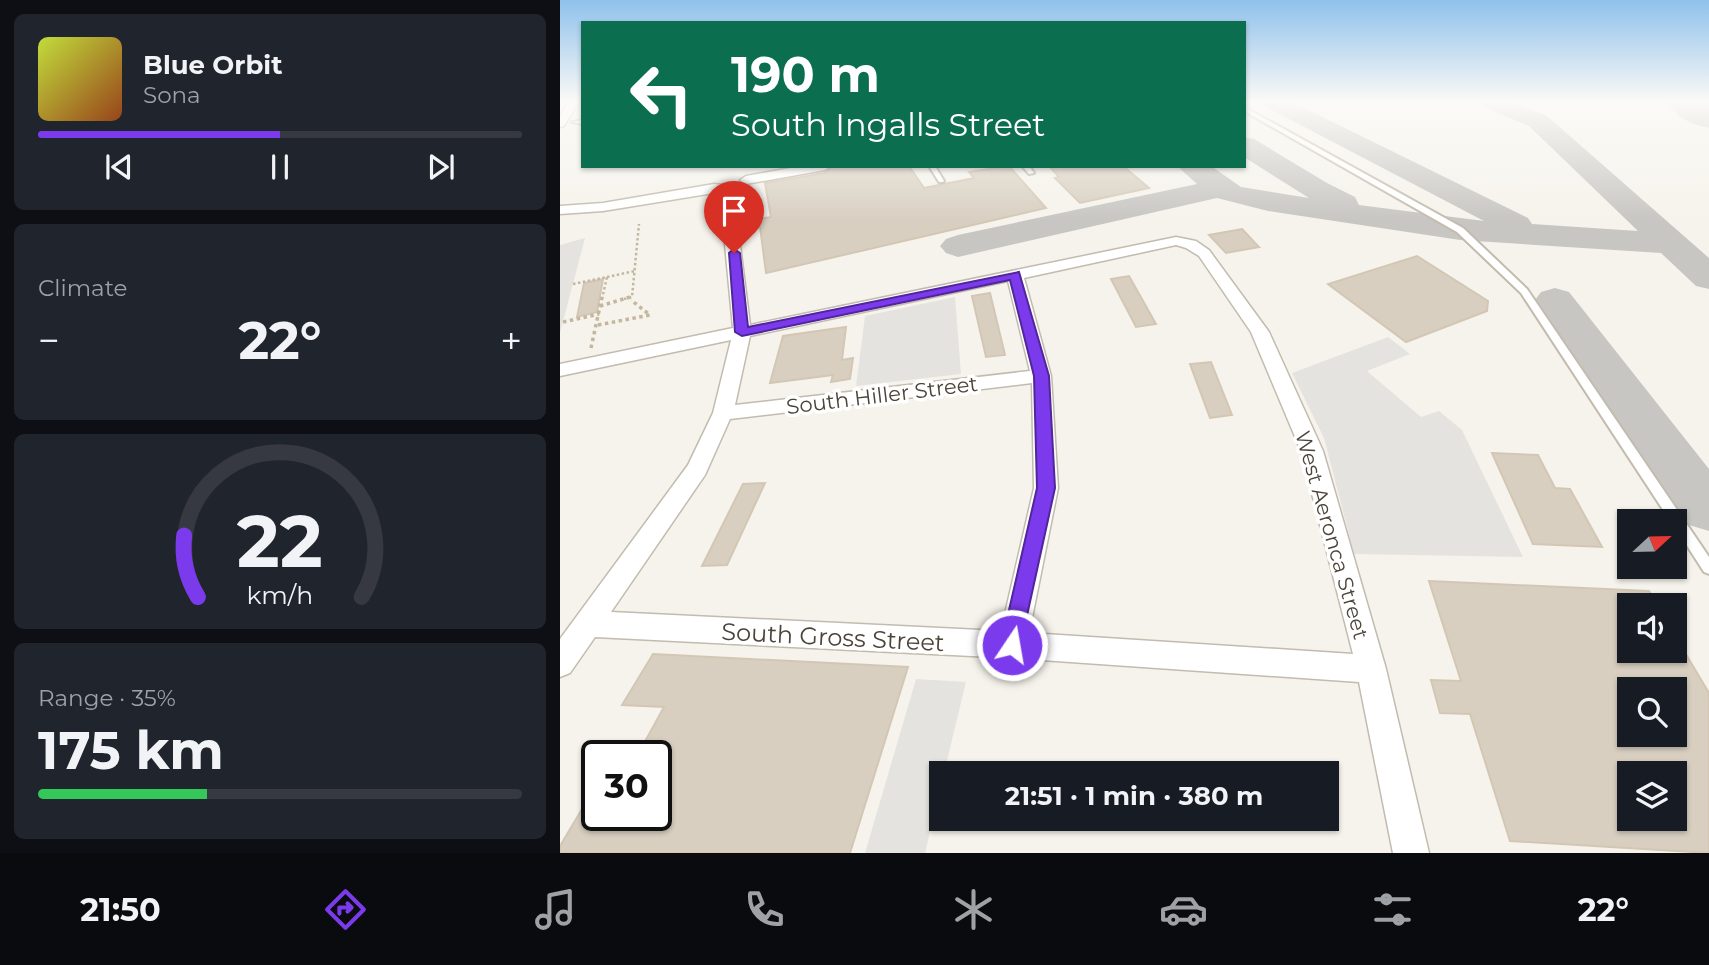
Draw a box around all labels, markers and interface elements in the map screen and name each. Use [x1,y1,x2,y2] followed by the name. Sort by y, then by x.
[731,45,880,104] text: 190 m
[143,49,282,81] text: Blue Orbit
[616,49,707,140] icon: left
[143,81,201,109] text: Sona
[731,105,1045,144] text: South Ingalls Street
[100,148,138,186] icon: previous
[261,148,299,186] icon: pause
[422,148,460,186] icon: next
[704,181,764,253] pin
[715,192,753,230] icon: arrive
[38,274,127,302] text: Climate
[238,309,322,372] text: 22°
[38,317,60,364] text: −
[500,317,522,364] text: +
[785,371,979,419] street label: South Hiller Street
[1290,428,1374,642] street label: West Aeronca Street
[237,498,323,586] text: 22
[1617,509,1687,579] north arrow
[1617,509,1687,831] map controls
[247,580,313,610] text: km/h
[1617,593,1687,663] button: sound
[975,608,1049,682] position arrow
[721,617,946,657] street label: South Gross Street
[1617,677,1687,747] button: search
[38,684,176,712] text: Range · 35%
[38,719,224,782] text: 175 km
[581,740,672,831] speed limit sign: 30
[1617,761,1687,831] button: layers
[1005,780,1263,812] text: 21:51 · 1 min · 380 m
[321,885,370,934] icon: directions
[531,885,580,934] icon: music
[740,885,789,934] icon: phone
[949,885,998,934] icon: climate
[1159,885,1208,934] icon: car
[1368,885,1417,934] icon: filters
[80,890,161,929] text: 21:50
[1578,890,1629,929] text: 22°

